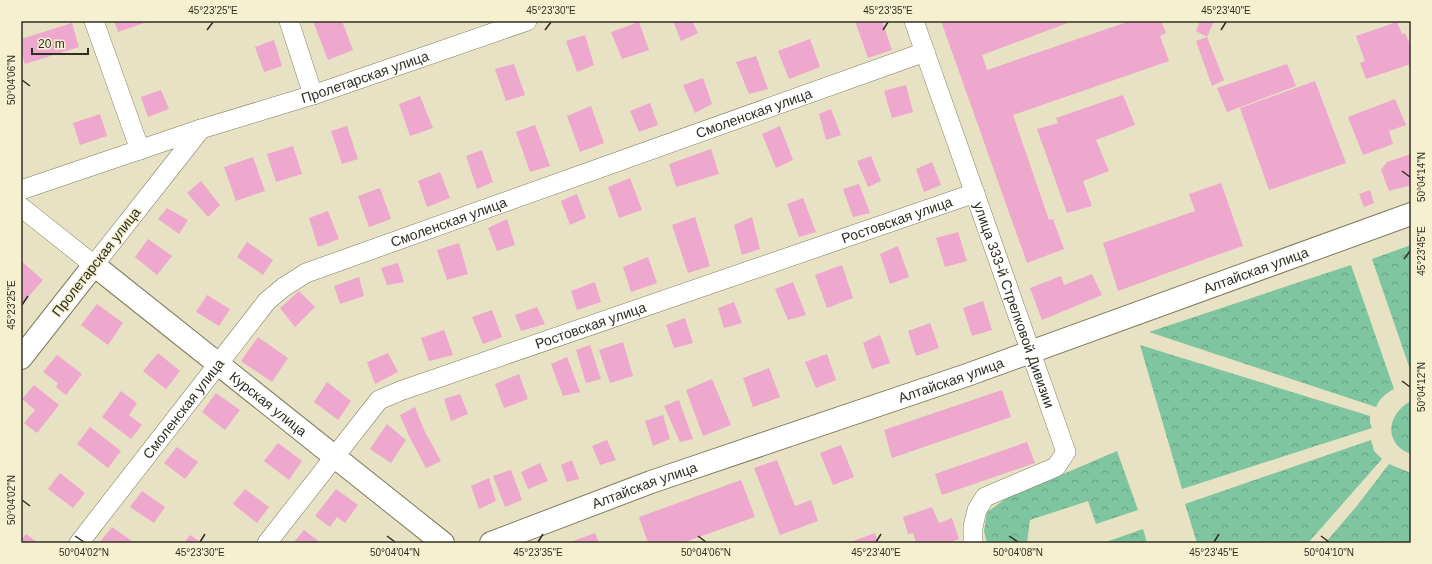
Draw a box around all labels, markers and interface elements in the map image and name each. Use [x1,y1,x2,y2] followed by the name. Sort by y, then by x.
[188,5,238,16] text: 45°23'25"E
[526,5,576,16] text: 45°23'30"E
[863,5,913,16] text: 45°23'35"E
[1201,5,1251,16] text: 45°23'40"E
[32,30,88,56] scale bar
[38,37,65,51] text: 20 m
[299,48,431,106] street label: Пролетарская улица
[6,55,17,105] text: 50°04'06"N
[694,85,814,141] street label: Смоленская улица
[1416,152,1427,202] text: 50°04'14"N
[839,193,955,246] street label: Ростовская улица
[388,194,509,250] street label: Смоленская улица
[970,200,1058,410] street label: улица 333-й Стрелковой Дивизии
[48,204,144,320] street label: Пролетарская улица
[1416,226,1427,276] text: 45°23'45"E
[1201,244,1311,297] street label: Алтайская улица
[6,280,17,330] text: 45°23'25"E
[533,299,648,352] street label: Ростовская улица
[896,354,1006,406] street label: Алтайская улица
[139,355,227,462] street label: Смоленская улица
[1416,362,1427,412] text: 50°04'12"N
[226,368,310,439] street label: Курская улица
[590,459,699,512] street label: Алтайская улица
[6,475,17,525] text: 50°04'02"N
[59,547,109,558] text: 50°04'02"N
[175,547,225,558] text: 45°23'30"E
[370,547,420,558] text: 50°04'04"N
[513,547,563,558] text: 45°23'35"E
[681,547,731,558] text: 50°04'06"N
[851,547,901,558] text: 45°23'40"E
[993,547,1043,558] text: 50°04'08"N
[1189,547,1239,558] text: 45°23'45"E
[1304,547,1354,558] text: 50°04'10"N

